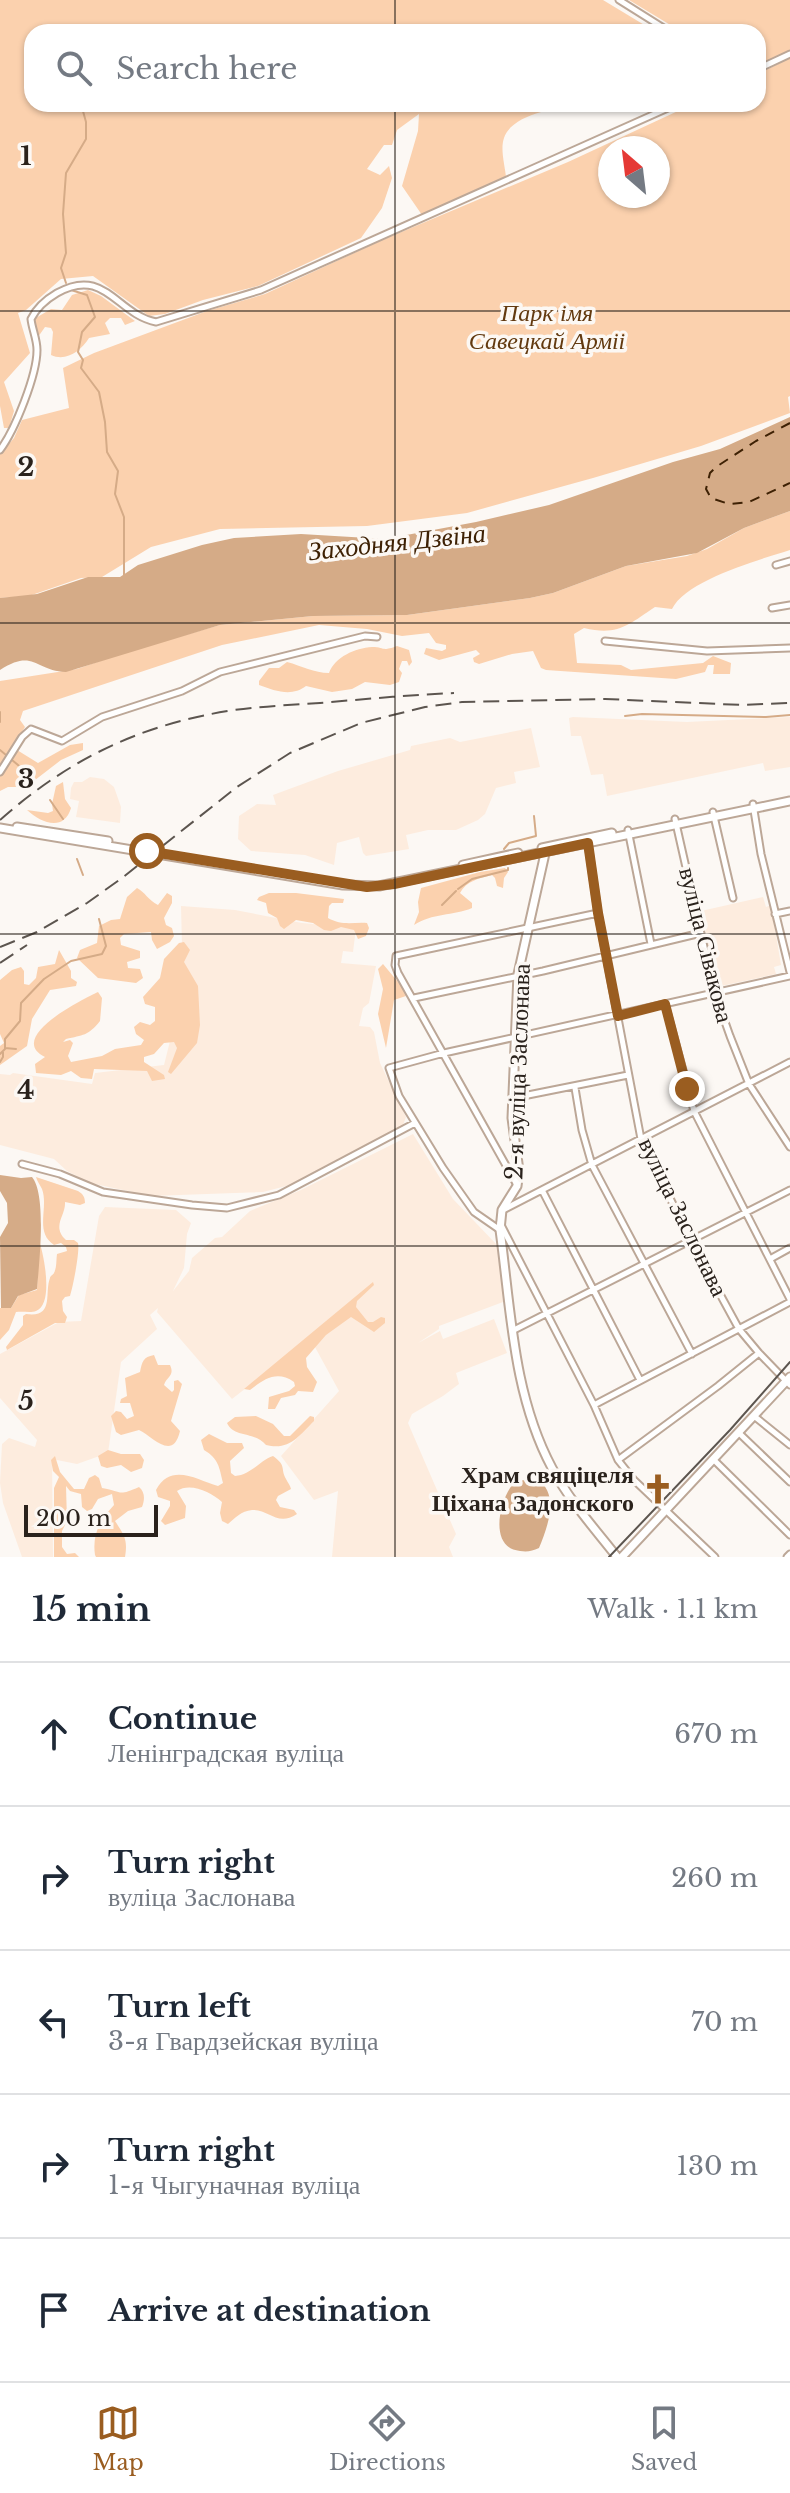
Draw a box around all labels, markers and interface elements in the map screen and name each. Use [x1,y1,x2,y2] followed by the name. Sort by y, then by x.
[24,24,766,112] search box
[52,46,96,90] icon: search
[116,50,297,87] text: Search here
[598,136,670,208] north arrow
[20,140,32,172] text: 1
[469,298,625,355] park label: Парк імя Савецкай Арміі
[18,451,34,483] text: 2
[307,517,487,567] water label: Заходняя Дзвіна
[18,763,34,795] text: 3
[129,833,165,869] route start
[673,864,740,1026] street label: вуліца Сівакова
[499,963,536,1181] street label: 2-я вуліца Заслонава
[669,1071,705,1107] route end
[17,1074,35,1106] text: 4
[633,1133,735,1301] street label: вуліца Заслонава
[18,1385,34,1417] text: 5
[432,1460,634,1517] place label: Храм свяціцеля Ціхана Задонского
[641,1472,675,1506] church icon: Храм свяціцеля Ціхана Задонского
[24,1501,158,1537] scale bar
[36,1505,111,1532] text: 200 m
[32,1588,151,1630] text: 15 min
[587,1593,758,1625] text: Walk · 1.1 km
[108,1700,257,1737] text: Continue
[32,1712,76,1756] icon: ahead
[674,1718,758,1750] text: 670 m
[108,1737,344,1769] text: Ленінградская вуліца
[108,1844,275,1881] text: Turn right
[32,1856,76,1900] icon: right
[671,1862,758,1894] text: 260 m
[108,1881,295,1913] text: вуліца Заслонава
[108,1988,251,2025] text: Turn left
[32,2000,76,2044] icon: left
[691,2006,758,2038] text: 70 m
[108,2025,379,2057] text: 3-я Гвардзейская вуліца
[108,2132,275,2169] text: Turn right
[32,2144,76,2188] icon: right
[676,2150,758,2182] text: 130 m
[108,2169,360,2201] text: 1-я Чыгуначная вуліца
[32,2288,76,2332] icon: arrive
[108,2292,431,2329] text: Arrive at destination
[93,2401,144,2476] tab: Map
[329,2401,446,2476] tab: Directions
[631,2401,697,2476] tab: Saved

